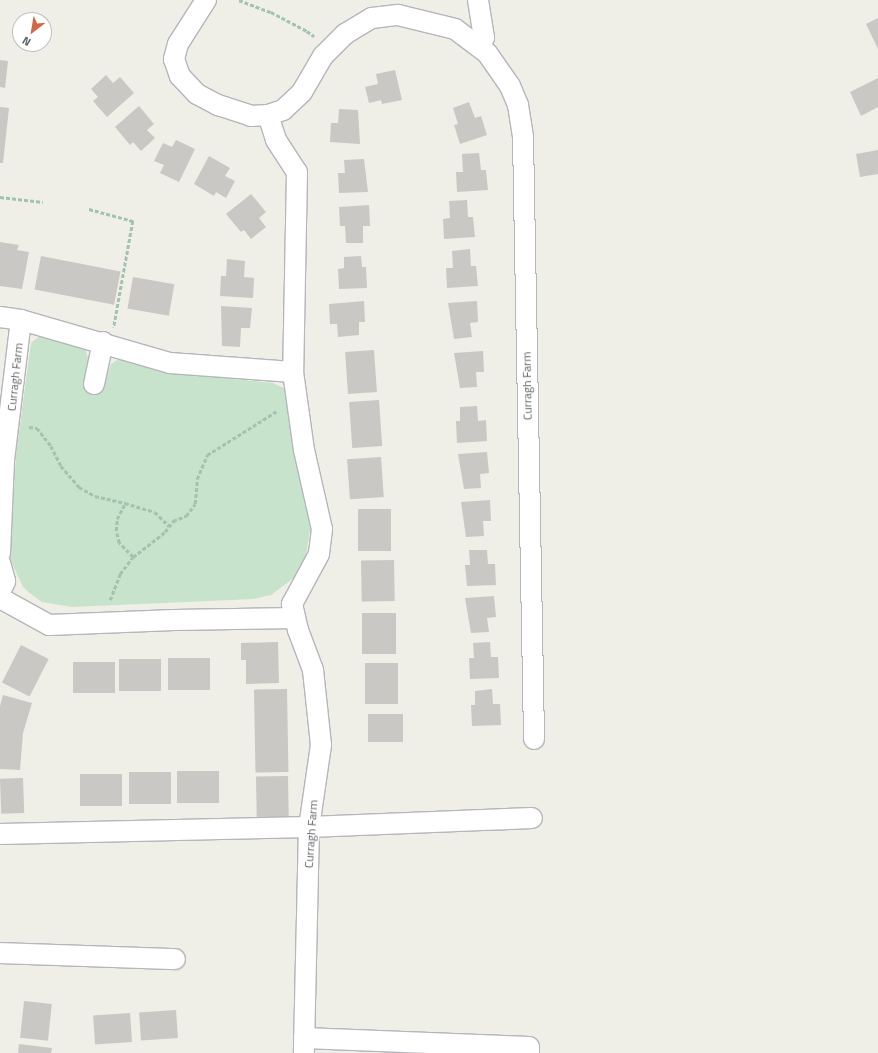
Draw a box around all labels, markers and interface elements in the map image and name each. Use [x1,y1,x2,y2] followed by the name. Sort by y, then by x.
[12,12,52,52] north arrow
[19,33,34,50] text: N
[4,342,26,412] street label: Curragh Farm
[519,352,535,420] street label: Curragh Farm
[301,799,321,869] street label: Curragh Farm

